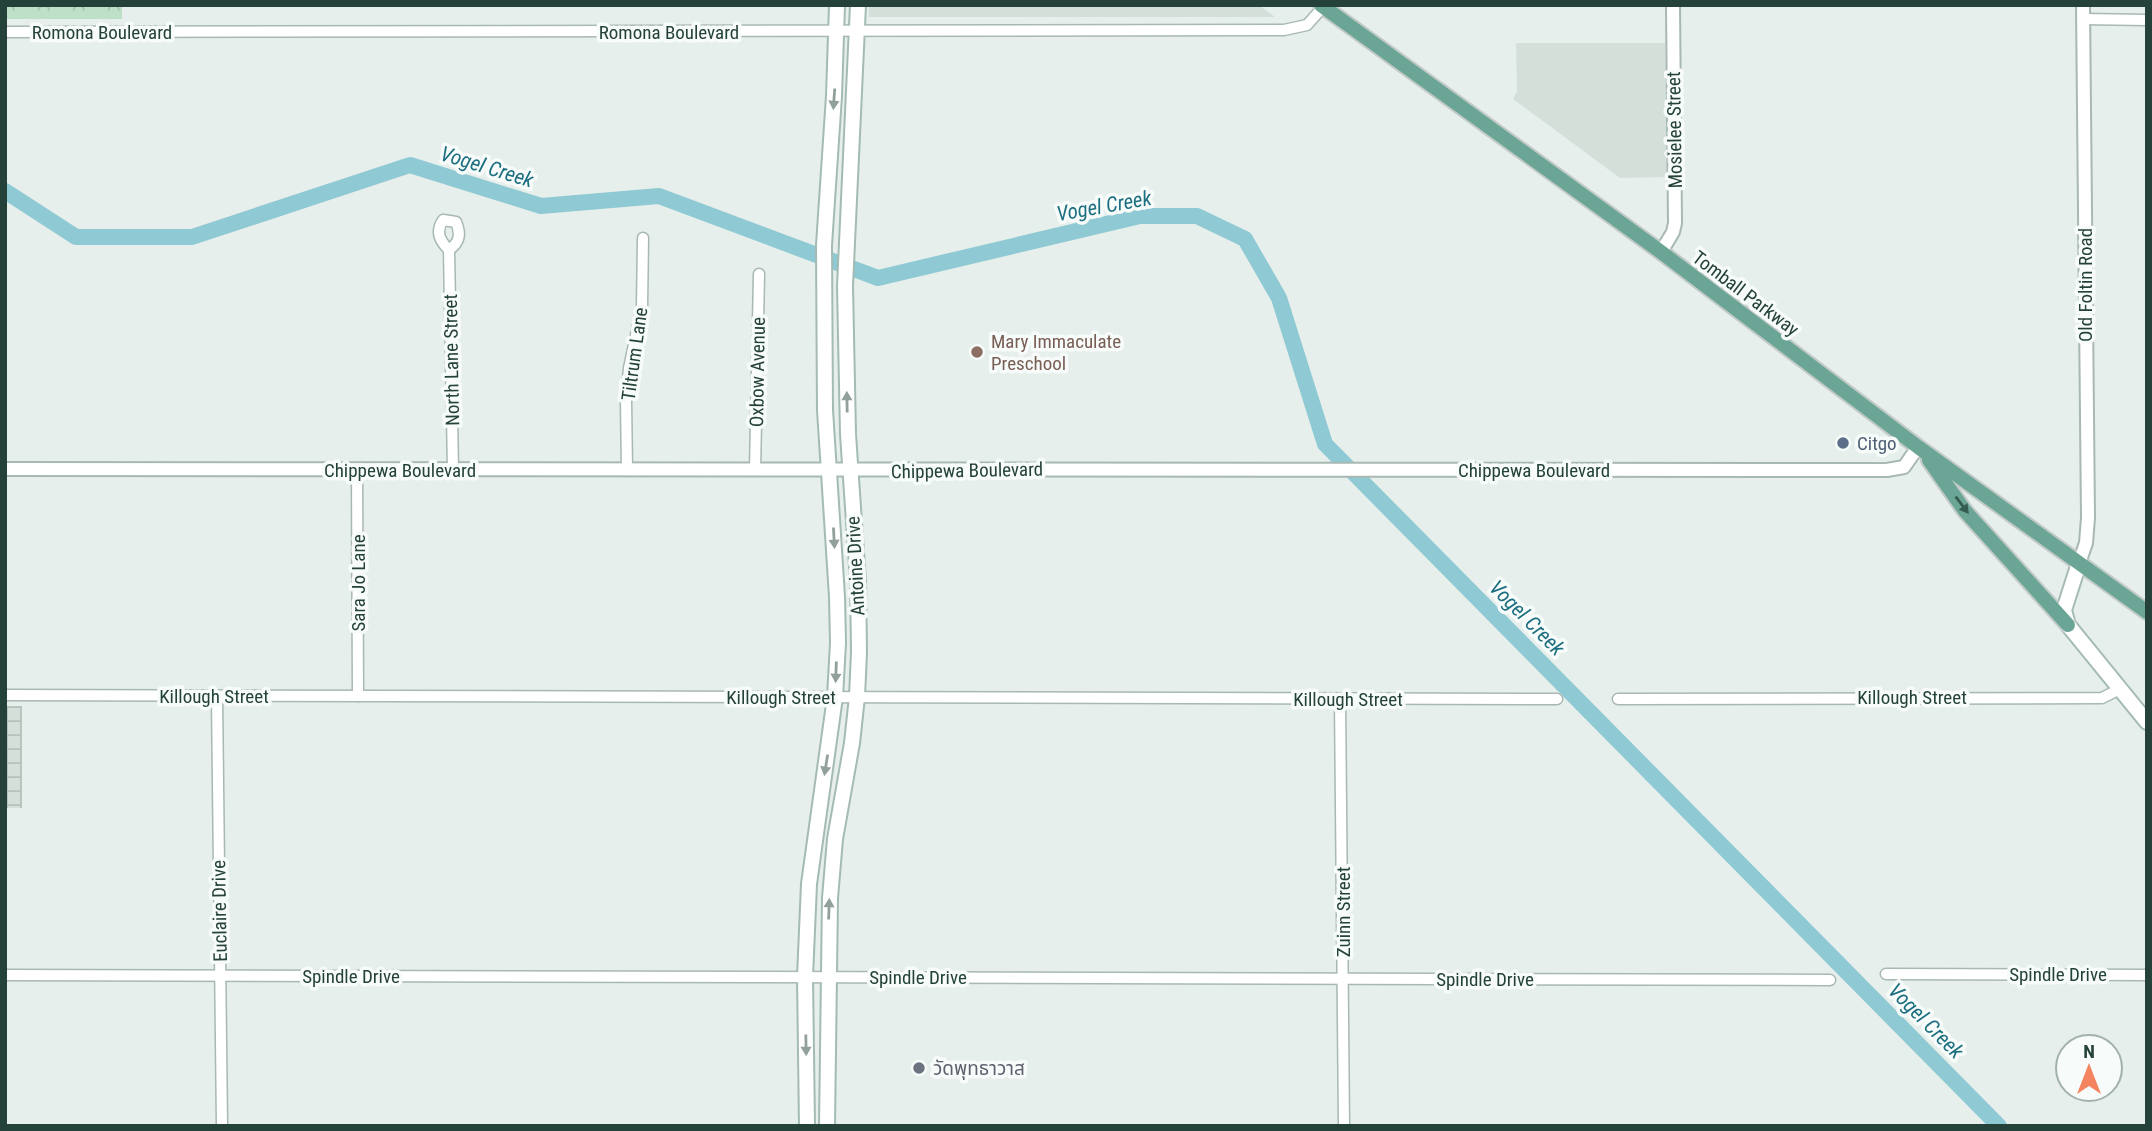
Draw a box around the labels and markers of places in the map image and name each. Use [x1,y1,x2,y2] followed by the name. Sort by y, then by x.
[991,330,1121,375] place label: Mary Immaculate Preschool
[969,344,985,360] marker: Mary Immaculate Preschool
[1857,432,1897,455] place label: Citgo
[1835,435,1851,451] marker: Citgo
[933,1057,1025,1080] place label: วัดพุทธาวาส
[911,1060,927,1076] marker: วัดพุทธาวาส

